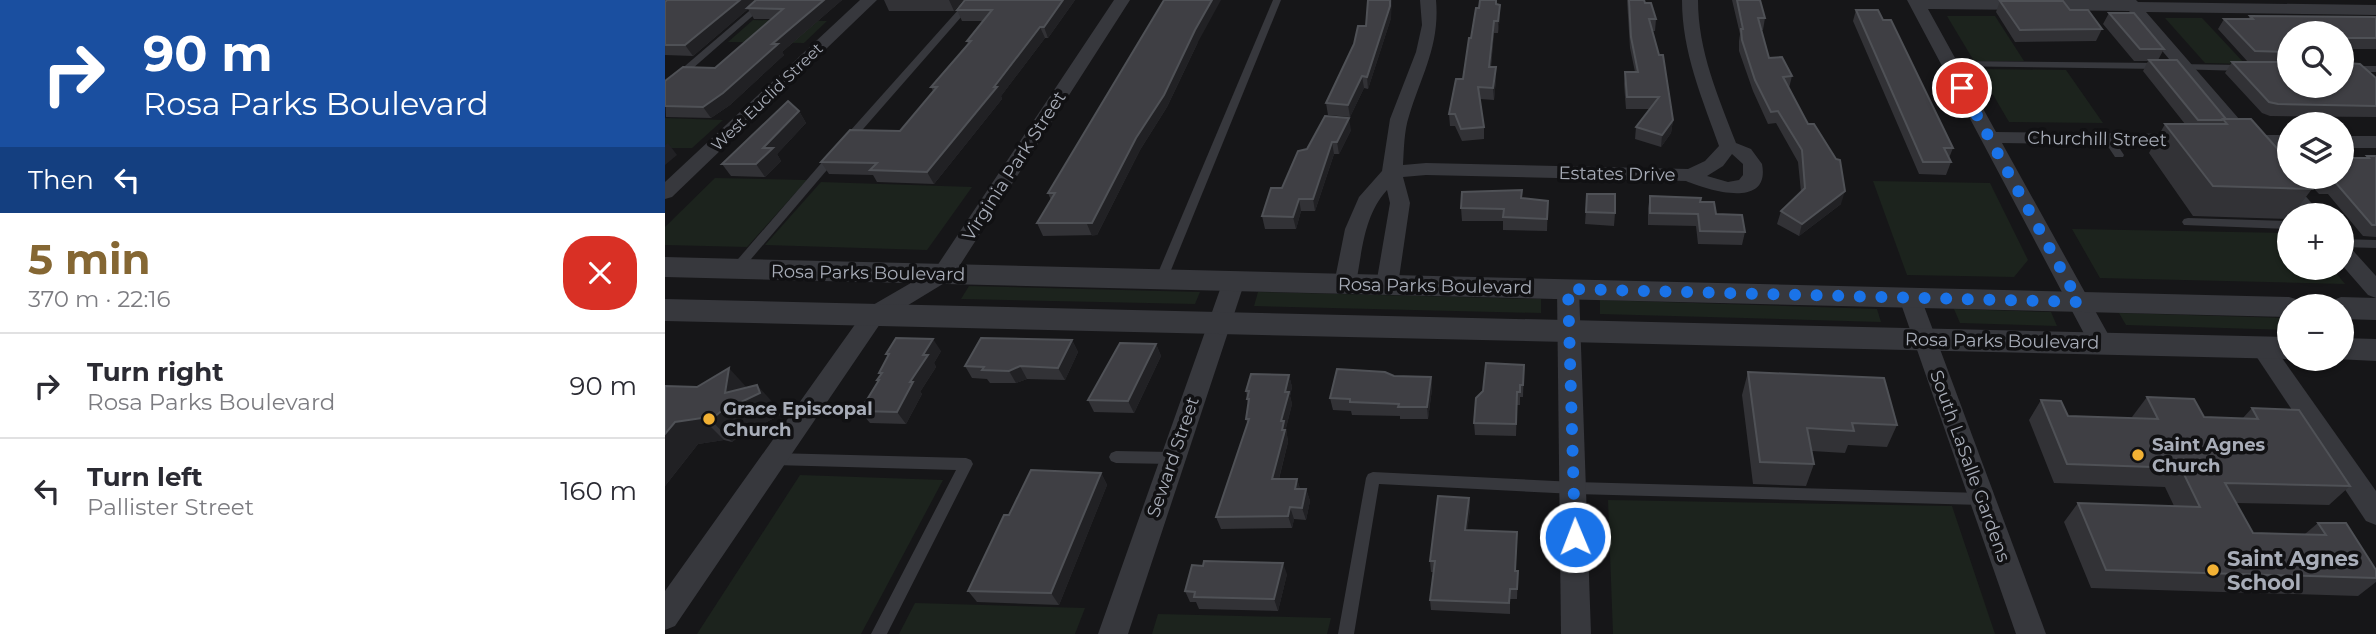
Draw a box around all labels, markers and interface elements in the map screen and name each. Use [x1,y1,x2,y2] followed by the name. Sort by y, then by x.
[2277,21,2354,371] map controls
[2277,21,2354,98] button: search
[143,24,273,83] text: 90 m
[28,28,119,119] icon: right
[707,39,827,155] street label: West Euclid Street
[1932,58,1992,118] pin
[1943,69,1981,107] icon: arrive
[143,84,489,123] text: Rosa Parks Boulevard
[957,87,1071,245] street label: Virginia Park Street
[2277,112,2354,189] button: layers
[2027,127,2167,151] street label: Churchill Street
[108,161,146,199] icon: left
[1558,162,1676,186] street label: Estates Drive
[28,164,94,196] text: Then
[2277,203,2354,280] button: +
[28,233,151,285] text: 5 min
[563,236,637,310] button: close
[771,260,965,286] street label: Rosa Parks Boulevard
[1338,273,1532,299] street label: Rosa Parks Boulevard
[28,285,171,313] text: 370 m · 22:16
[2277,294,2354,371] button: −
[1905,328,2099,354] street label: Rosa Parks Boulevard
[87,356,223,388] text: Turn right
[28,367,66,405] icon: right
[1925,367,2015,565] street label: South LaSalle Gardens
[570,370,637,402] text: 90 m
[87,388,335,416] text: Rosa Parks Boulevard
[1142,394,1204,520] street label: Seward Street
[723,398,873,441] place label: Grace Episcopal Church
[701,411,717,427] marker: Grace Episcopal Church
[2152,434,2266,477] place label: Saint Agnes Church
[2130,447,2146,463] marker: Saint Agnes Church
[87,461,203,493] text: Turn left
[28,472,66,510] icon: left
[560,475,637,507] text: 160 m
[87,493,254,521] text: Pallister Street
[1538,500,1612,574] position arrow
[2227,546,2359,595] place label: Saint Agnes School
[2205,562,2221,578] marker: Saint Agnes School

